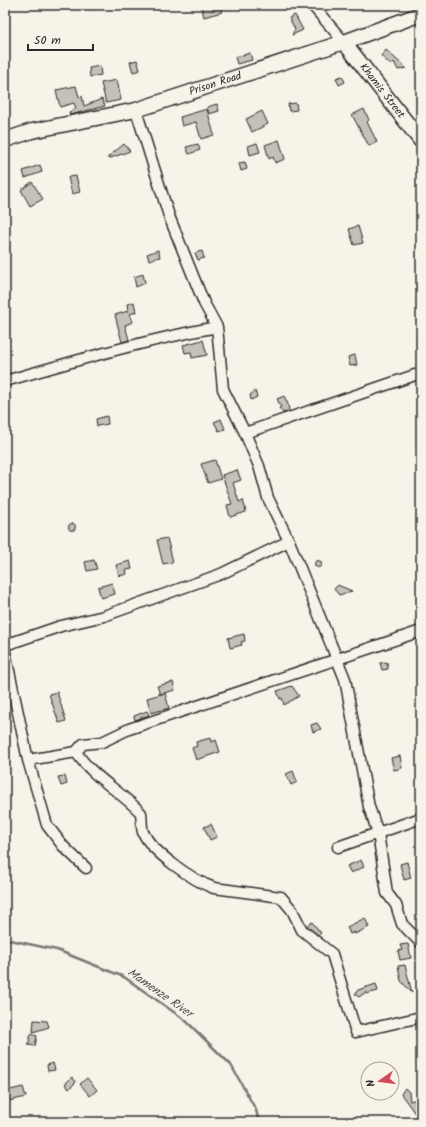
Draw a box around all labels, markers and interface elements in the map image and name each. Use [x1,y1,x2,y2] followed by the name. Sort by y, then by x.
[28,26,93,52] scale bar
[34,31,61,50] text: 50 m
[355,59,410,123] street label: Khamis Street
[187,67,244,101] street label: Prison Road
[123,963,199,1024] water label: Mamenze River
[360,1061,400,1101] north arrow
[362,1078,381,1089] text: N

